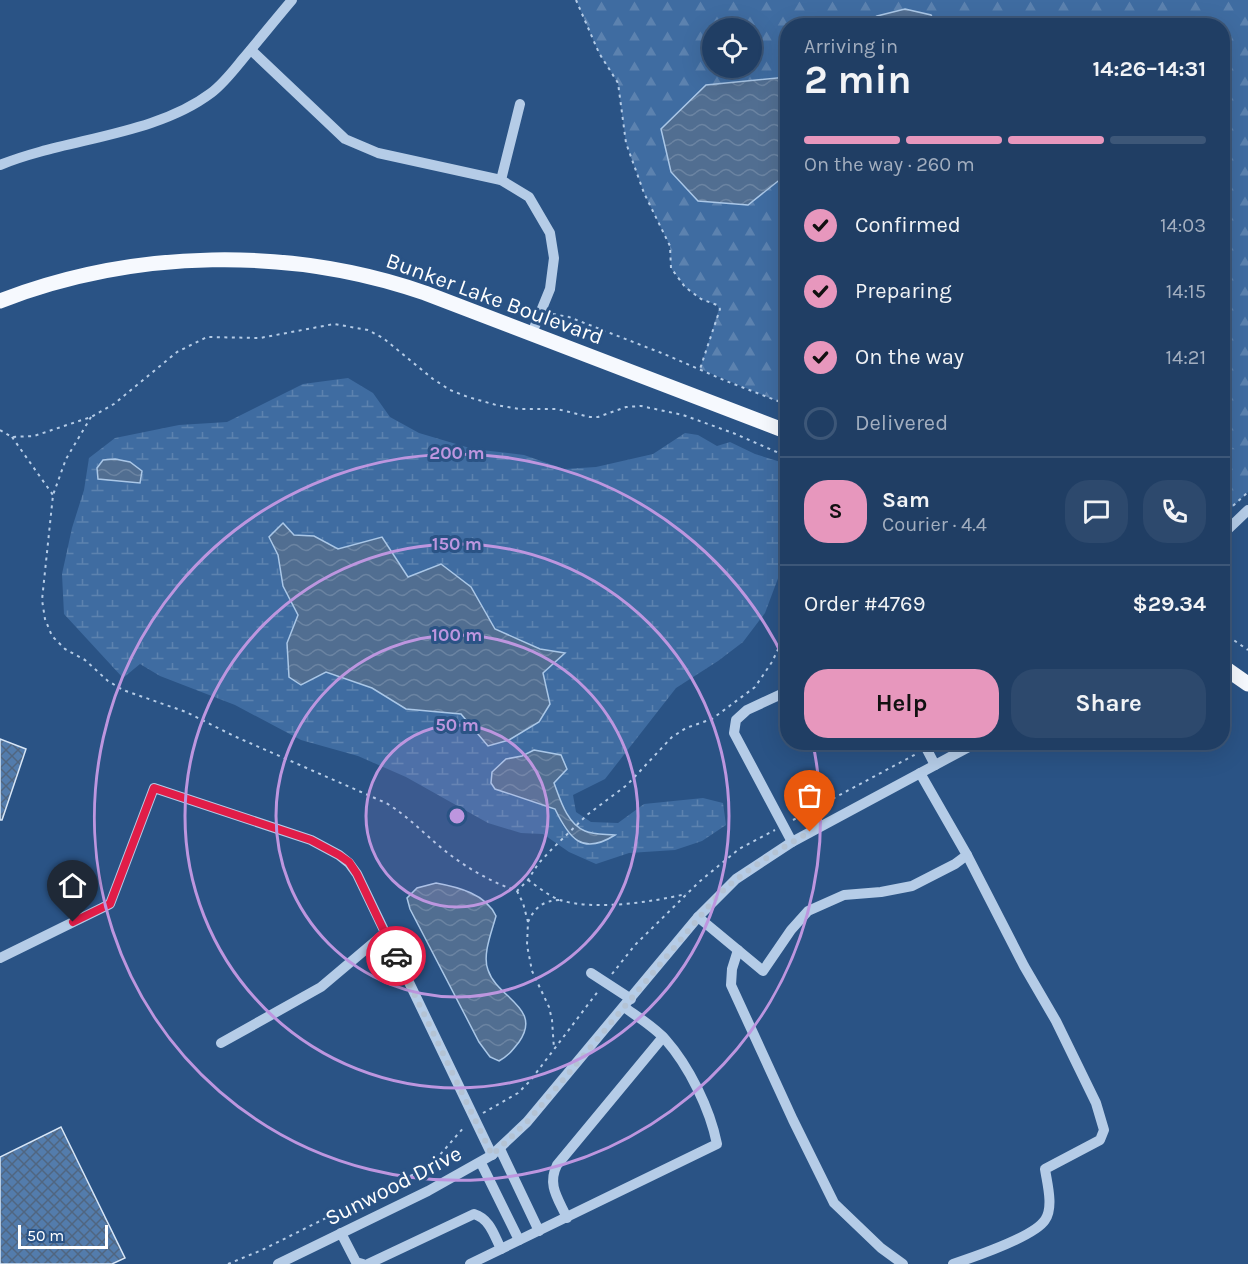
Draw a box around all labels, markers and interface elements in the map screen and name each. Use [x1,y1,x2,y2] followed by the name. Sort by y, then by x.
[702,18,762,78] map controls
[702,18,762,78] button: locate
[804,35,898,58] text: Arriving in
[1093,56,1206,82] text: 14:26–14:31
[804,57,912,103] text: 2 min
[804,153,975,176] text: On the way · 260 m
[804,209,837,242] icon: check
[855,212,961,238] text: Confirmed
[1160,214,1206,237] text: 14:03
[383,248,607,350] street label: Bunker Lake Boulevard
[804,275,837,308] icon: check
[855,278,952,304] text: Preparing
[1166,280,1206,303] text: 14:15
[804,341,837,374] icon: check
[855,344,964,370] text: On the way
[1165,346,1206,369] text: 14:21
[855,410,948,436] text: Delivered
[429,442,485,464] text: 200 m
[1065,480,1128,543] button: chat
[1143,480,1206,543] button: phone
[882,487,930,513] text: Sam
[828,498,843,524] text: S
[882,513,987,536] text: Courier · 4.4
[432,533,482,555] text: 150 m
[804,591,925,617] text: Order #4769
[1133,591,1206,617] text: $29.34
[432,624,482,646] text: 100 m
[804,669,999,738] button: Help
[1011,669,1206,738] button: Share
[435,714,479,736] text: 50 m
[784,770,835,832] pin
[793,779,826,812] icon: bag
[447,806,467,826] centre of rings
[47,860,98,922] pin
[56,869,89,902] icon: home
[366,926,426,986] courier
[380,940,413,973] icon: car
[321,1140,466,1231] street label: Sunwood Drive
[18,1222,108,1250] scale bar
[27,1226,64,1245] text: 50 m

